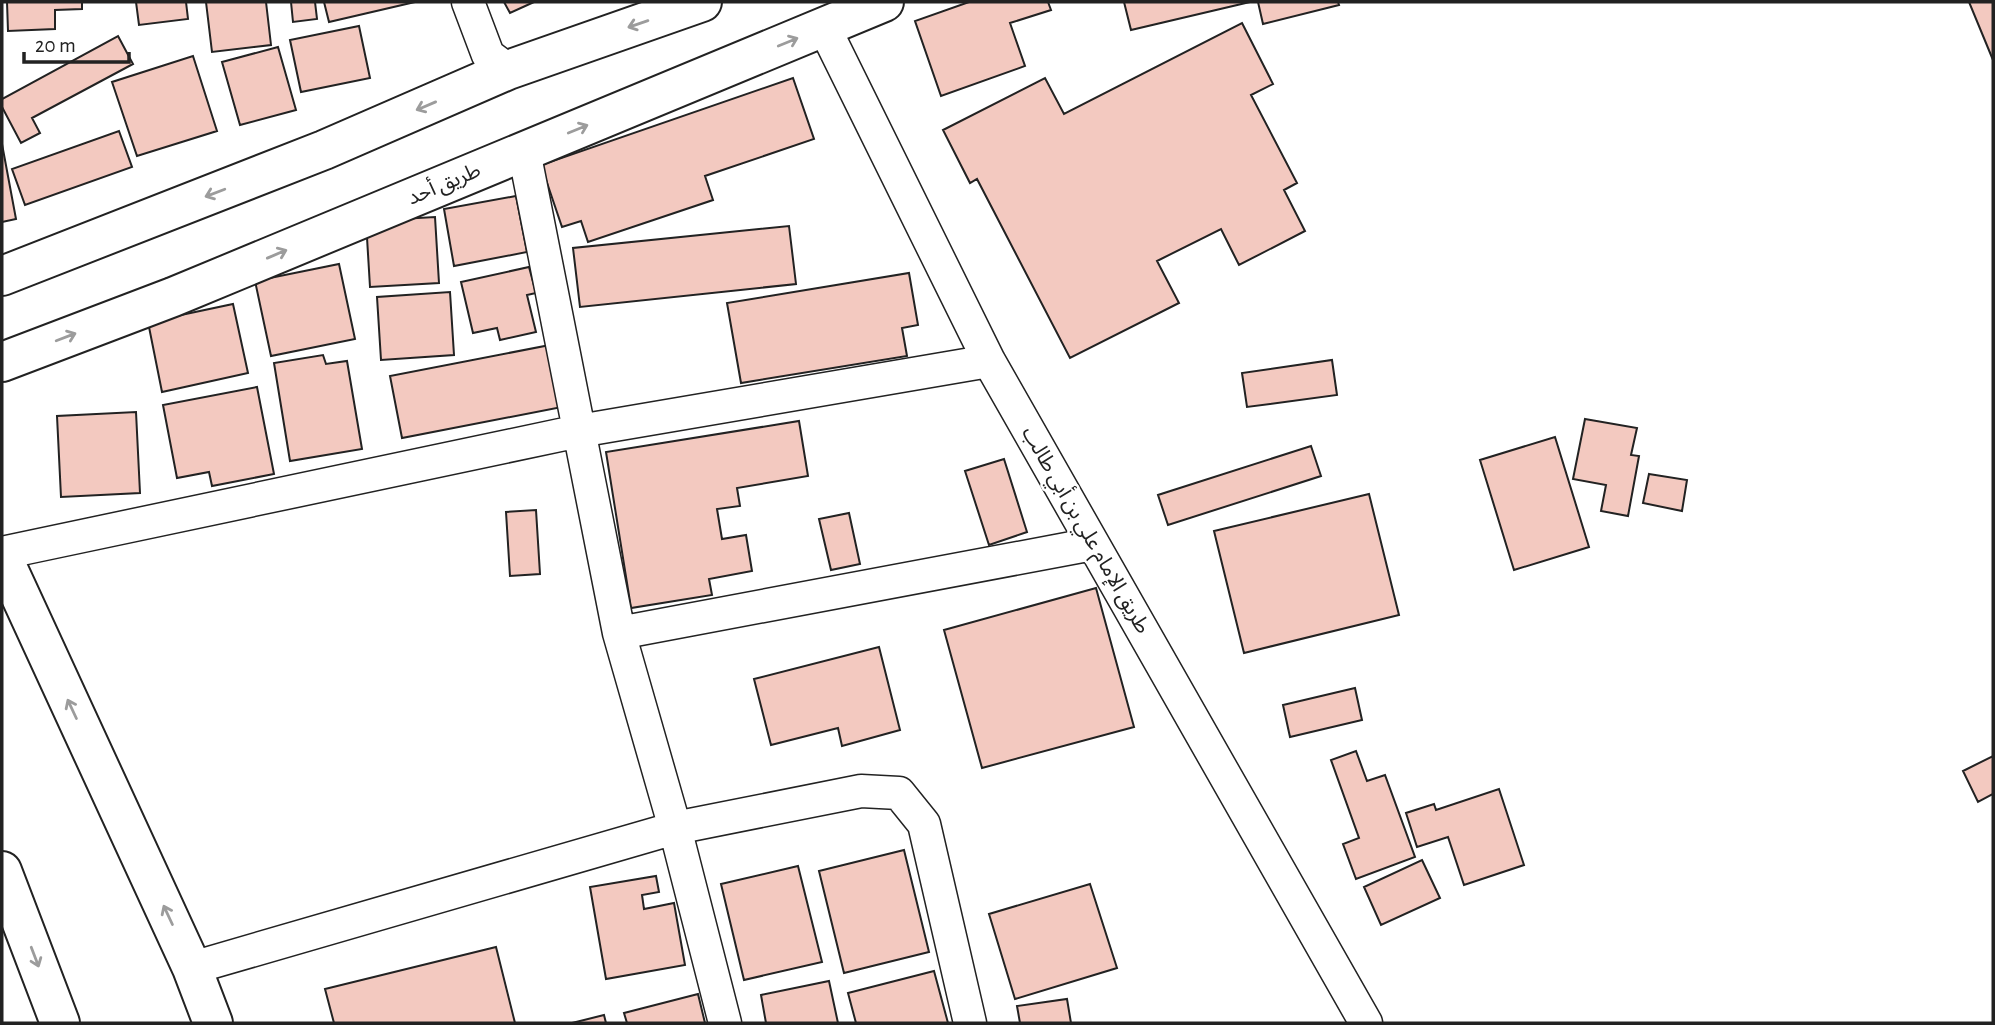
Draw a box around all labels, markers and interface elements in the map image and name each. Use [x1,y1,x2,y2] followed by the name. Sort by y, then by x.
[628,19,649,32] one-way arrow
[24,21,130,65] scale bar
[35,35,76,56] text: 20 m
[777,35,798,48] one-way arrow
[415,100,437,113] one-way arrow
[566,121,588,134] one-way arrow
[403,157,484,211] street label: طريق أحد
[205,187,227,200] one-way arrow
[266,246,287,259] one-way arrow
[54,330,76,343] one-way arrow
[1014,422,1156,640] street label: طريق الإمام علي بن أبي طالب
[65,698,78,720] one-way arrow
[161,905,174,926] one-way arrow
[30,946,42,968] one-way arrow

